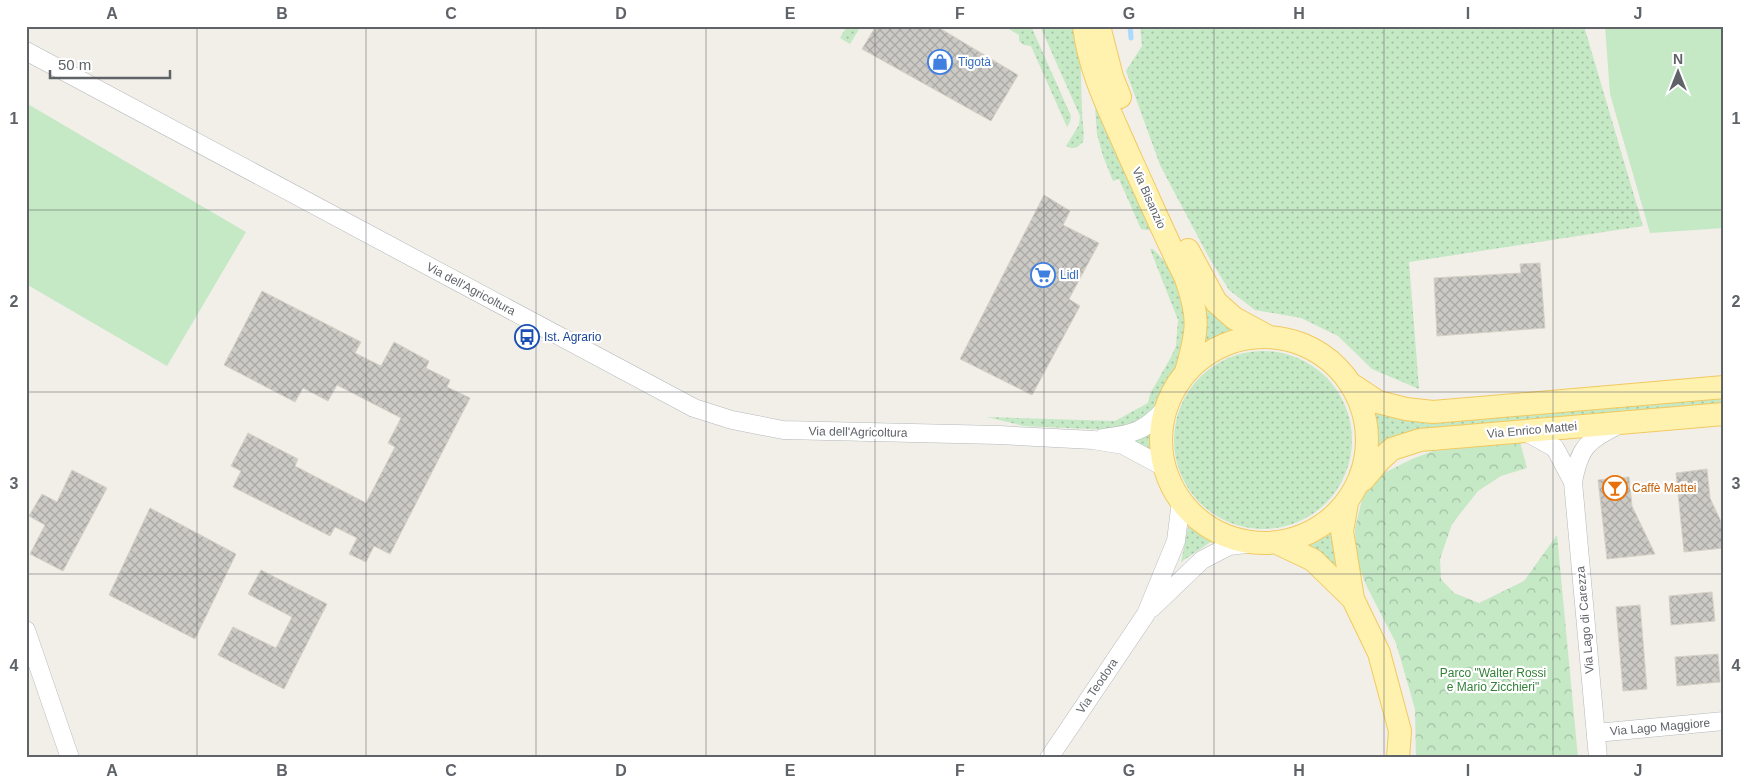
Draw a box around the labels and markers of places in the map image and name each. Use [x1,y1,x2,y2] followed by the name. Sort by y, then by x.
[927,49,953,75] shop icon: Tigotà
[958,55,991,69] place label: Tigotà
[1030,262,1056,288] supermarket icon: Lidl
[1060,268,1079,282] place label: Lidl
[514,324,540,350] bus stop icon: Ist. Agrario
[544,330,602,344] place label: Ist. Agrario
[1602,475,1628,501] bar icon: Caffè Mattei
[1632,481,1696,495] place label: Caffè Mattei

